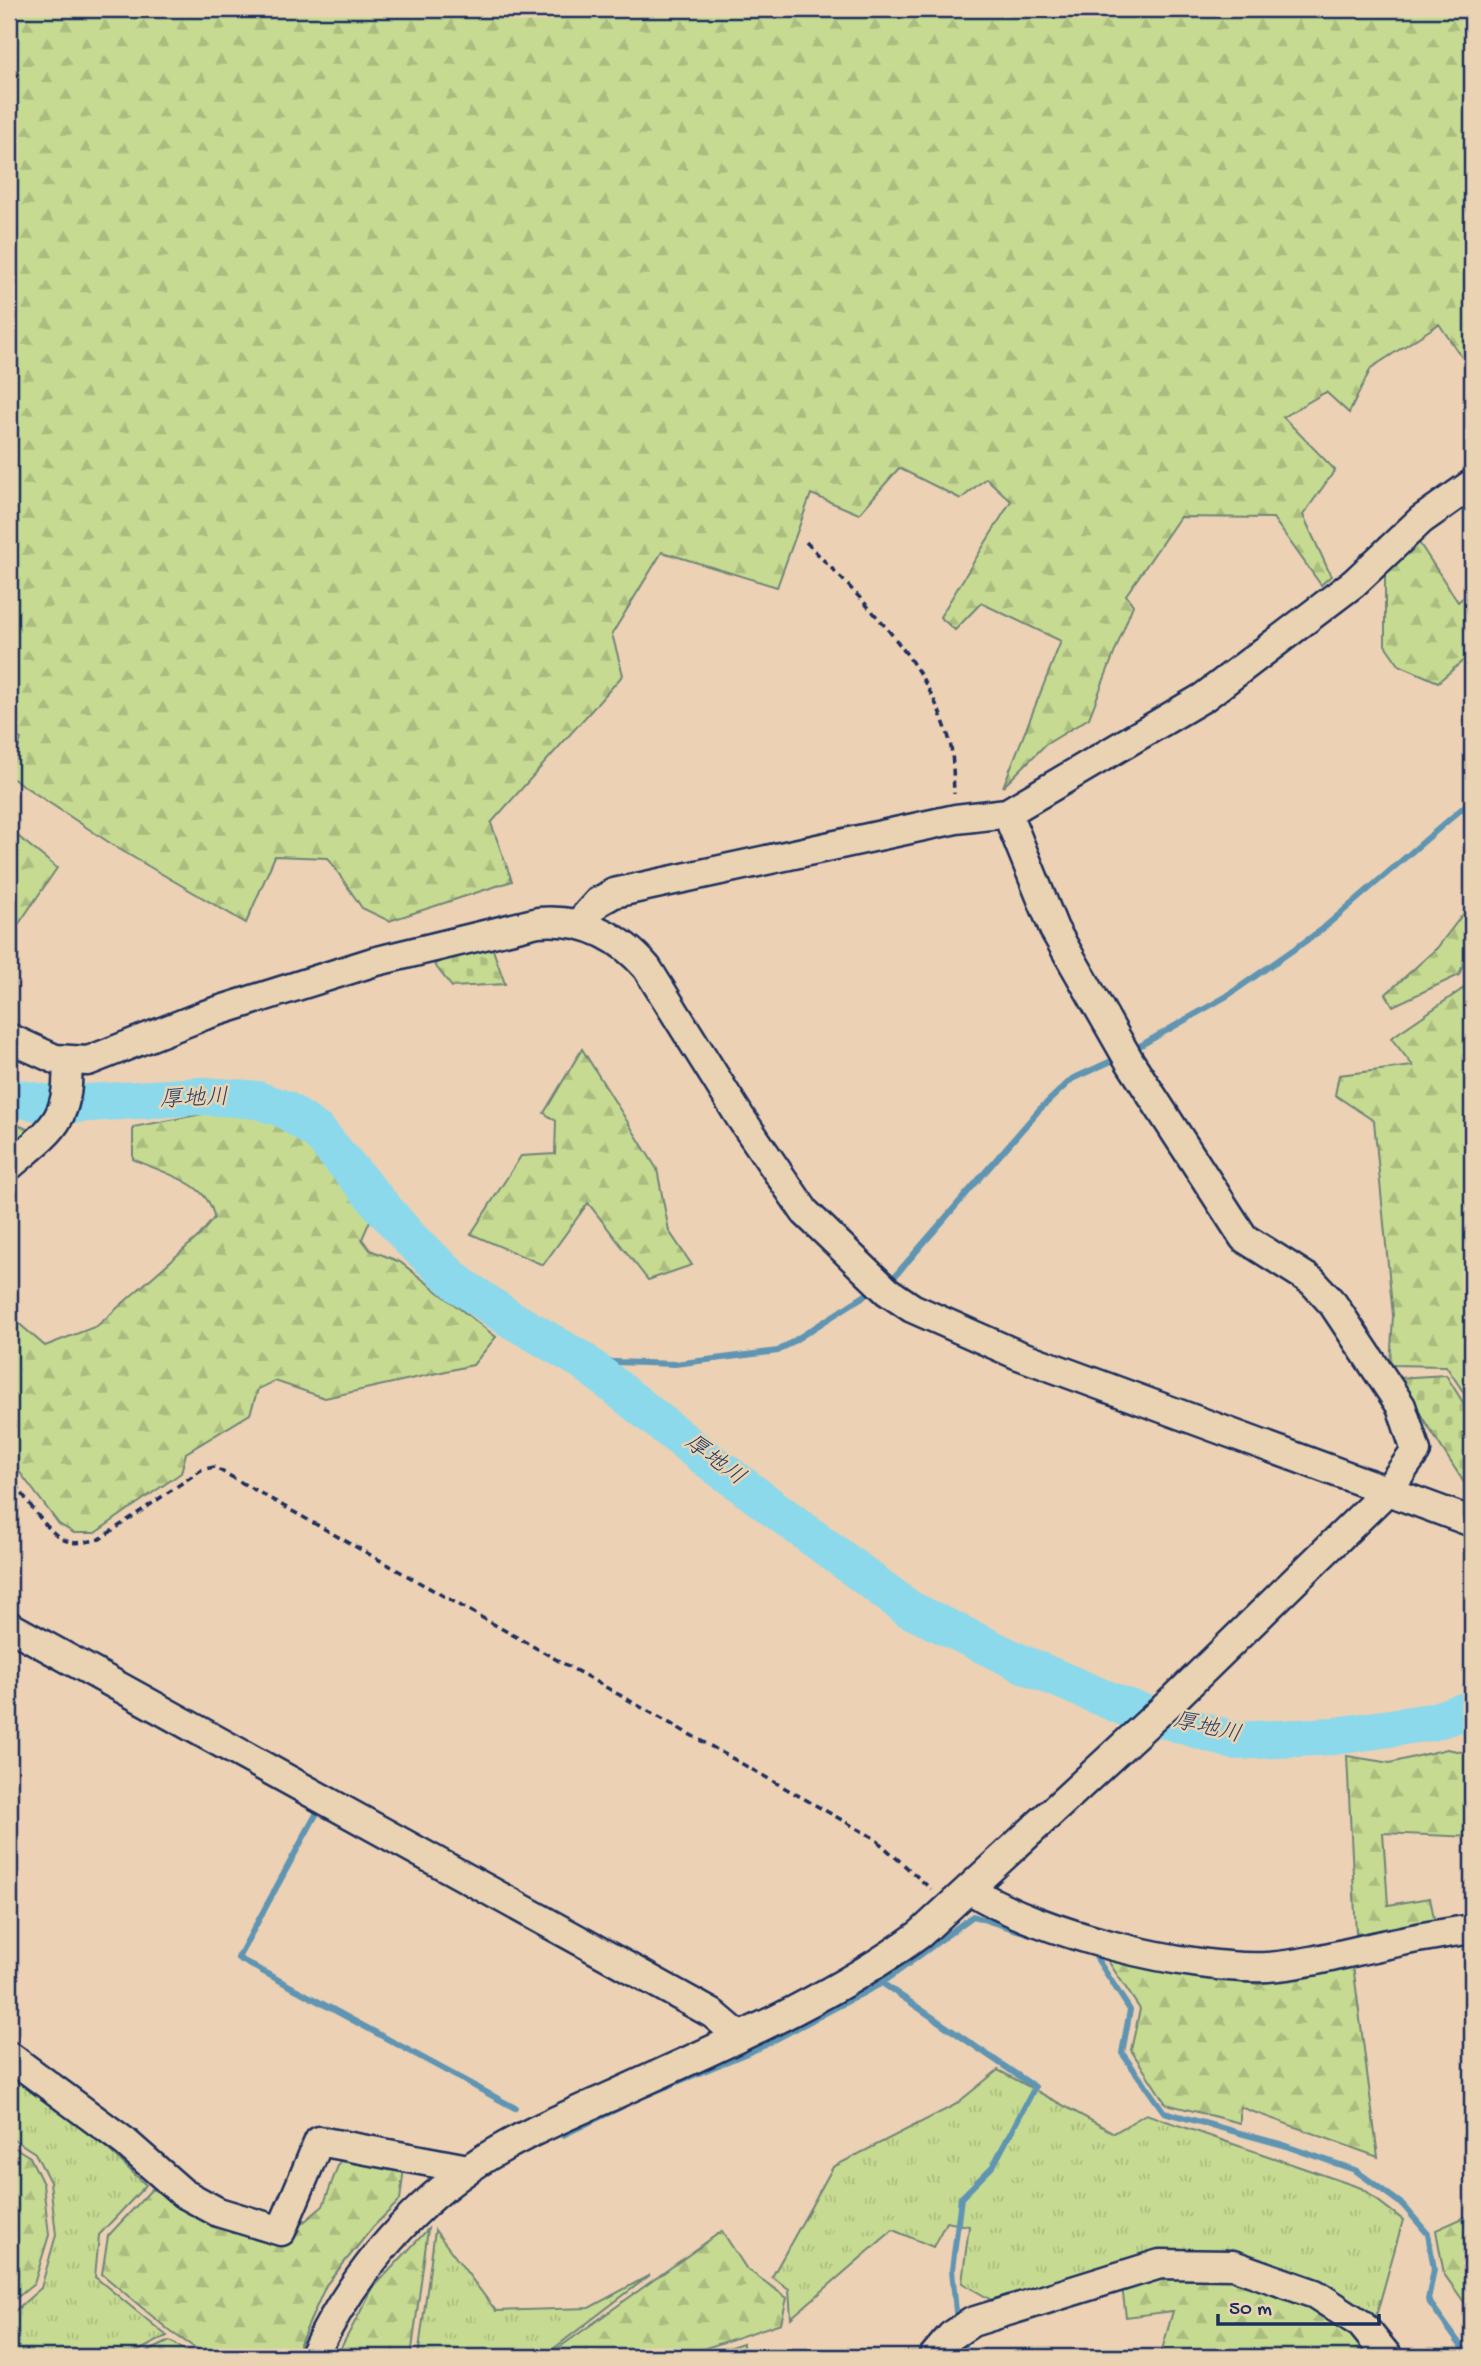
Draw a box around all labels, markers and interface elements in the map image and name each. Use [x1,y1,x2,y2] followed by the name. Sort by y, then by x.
[159,1084,229,1115] water label: 厚地川
[678,1429,750,1493] water label: 厚地川
[1170,1707,1244,1750] water label: 厚地川
[1218,2282,1380,2326] scale bar
[1229,2298,1272,2323] text: 50 m

